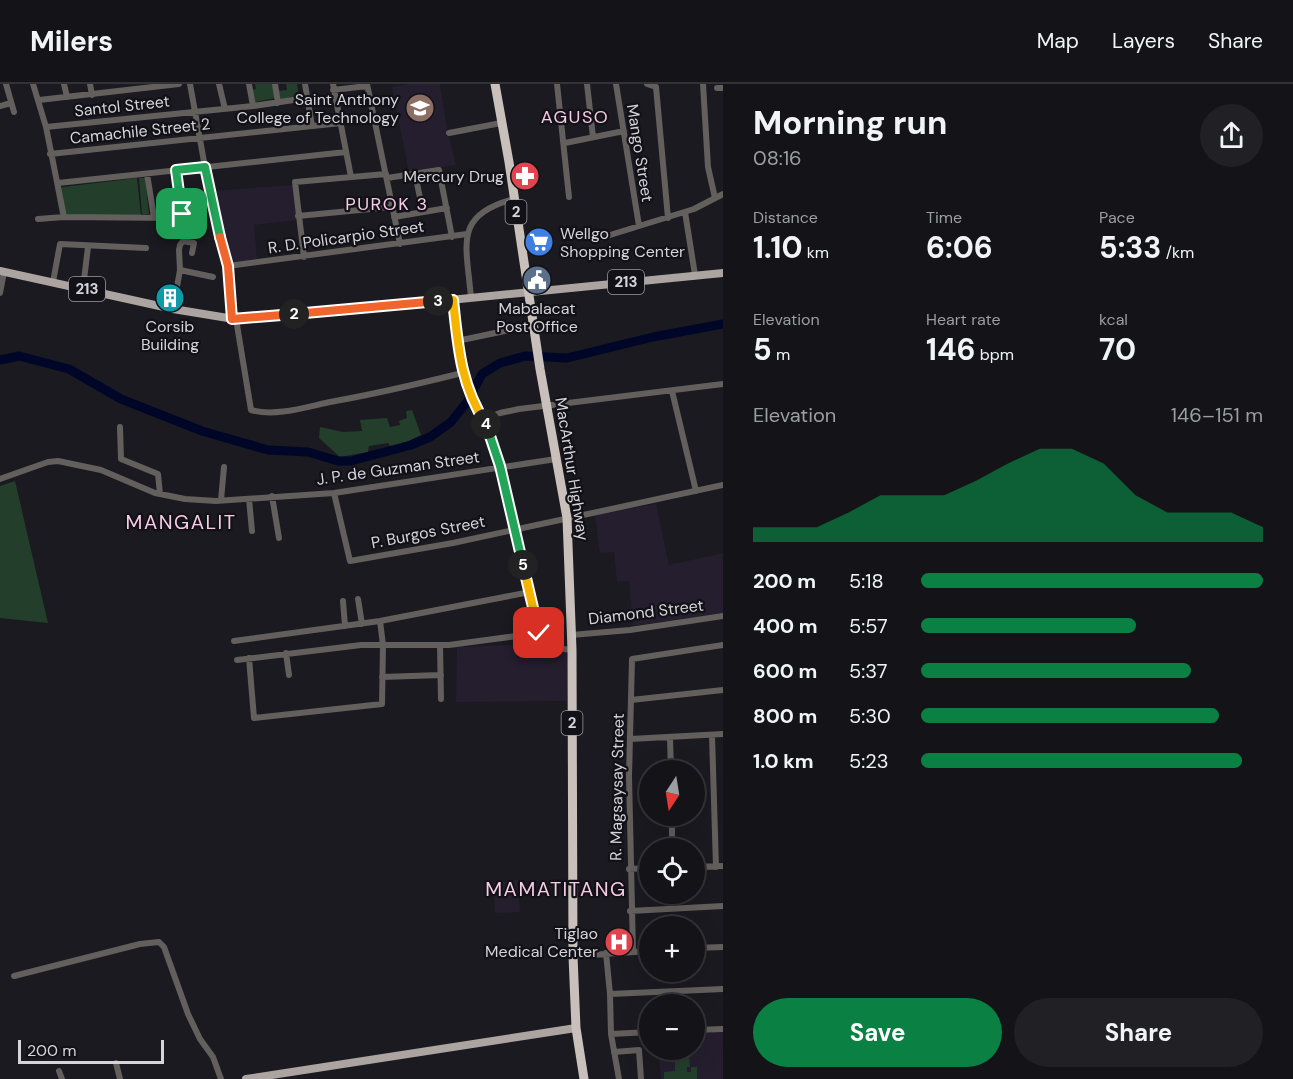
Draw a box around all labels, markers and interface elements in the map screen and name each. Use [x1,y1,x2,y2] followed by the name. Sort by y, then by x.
[30,23,113,60] text: Milers
[1037,27,1079,55] text: Map
[1112,27,1175,55] text: Layers
[1208,27,1263,55] text: Share
[237,89,399,128] place label: Saint Anthony College of Technology
[73,91,171,121] street label: Santol Street
[404,92,436,124] school or university icon: Saint Anthony College of Technology
[753,101,947,144] text: Morning run
[622,102,658,204] street label: Mango Street
[1200,104,1263,167] button: share
[541,105,609,129] district label: AGUSO
[69,113,211,149] street label: Camachile Street 2
[753,145,802,171] text: 08:16
[509,160,541,192] pharmacy icon: Mercury Drug
[403,166,504,187] place label: Mercury Drug
[156,188,207,239] pin
[345,192,429,216] district label: PUROK 3
[165,197,198,230] icon: arrive
[506,200,526,224] road number: 2
[753,207,818,228] text: Distance
[926,207,962,228] text: Time
[1099,207,1135,228] text: Pace
[267,216,425,258] street label: R. D. Policarpio Street
[560,223,685,262] place label: Wellgo Shopping Center
[523,226,555,258] supermarket icon: Wellgo Shopping Center
[753,228,803,267] text: 1.10
[926,228,993,267] text: 6:06
[1099,228,1161,267] text: 5:33
[803,242,829,263] text: km
[1161,242,1194,263] text: /km
[521,264,553,296] public building icon: Mabalacat Post Office
[608,270,644,294] road number: 213
[69,277,105,301] road number: 213
[154,282,186,314] building icon: Corsib Building
[423,286,453,316] pin: 3
[433,290,443,311] text: 3
[496,298,578,337] place label: Mabalacat Post Office
[279,299,309,329] pin: 2
[289,303,299,324] text: 2
[753,309,820,330] text: Elevation
[926,309,1001,330] text: Heart rate
[1099,309,1128,330] text: kcal
[141,316,199,355] place label: Corsib Building
[753,330,772,369] text: 5
[926,330,975,369] text: 146
[1099,330,1136,369] text: 70
[772,344,790,365] text: m
[975,344,1014,365] text: bpm
[550,396,594,542] street label: MacArthur Highway
[753,402,836,428] text: Elevation
[1171,402,1263,428] text: 146–151 m
[471,409,501,439] pin: 4
[481,413,491,434] text: 4
[315,446,481,490] street label: J. P. de Guzman Street
[126,509,236,535] district label: MANGALIT
[369,511,487,553] street label: P. Burgos Street
[508,550,538,580] pin: 5
[518,554,528,575] text: 5
[753,568,816,594] text: 200 m
[849,568,884,594] text: 5:18
[587,595,705,629] street label: Diamond Street
[513,607,564,658] pin
[753,613,818,639] text: 400 m
[849,613,888,639] text: 5:57
[522,616,555,649] icon: check
[753,658,817,684] text: 600 m
[849,658,887,684] text: 5:37
[753,703,817,729] text: 800 m
[849,703,891,729] text: 5:30
[562,711,582,735] road number: 2
[605,713,629,861] street label: R. Magsaysay Street
[753,748,814,774] text: 1.0 km
[849,748,889,774] text: 5:23
[639,760,705,826] north arrow
[639,760,705,1060] map controls
[639,838,705,904] button: locate
[485,876,627,902] district label: MAMATITANG
[639,916,705,982] button: +
[485,923,598,962] place label: Tiglao Medical Center
[603,926,635,958] hospital icon: Tiglao Medical Center
[639,994,705,1060] button: −
[753,998,1002,1067] button: Save
[1014,998,1263,1067] button: Share
[18,1037,164,1064] scale bar
[27,1040,76,1061] text: 200 m

